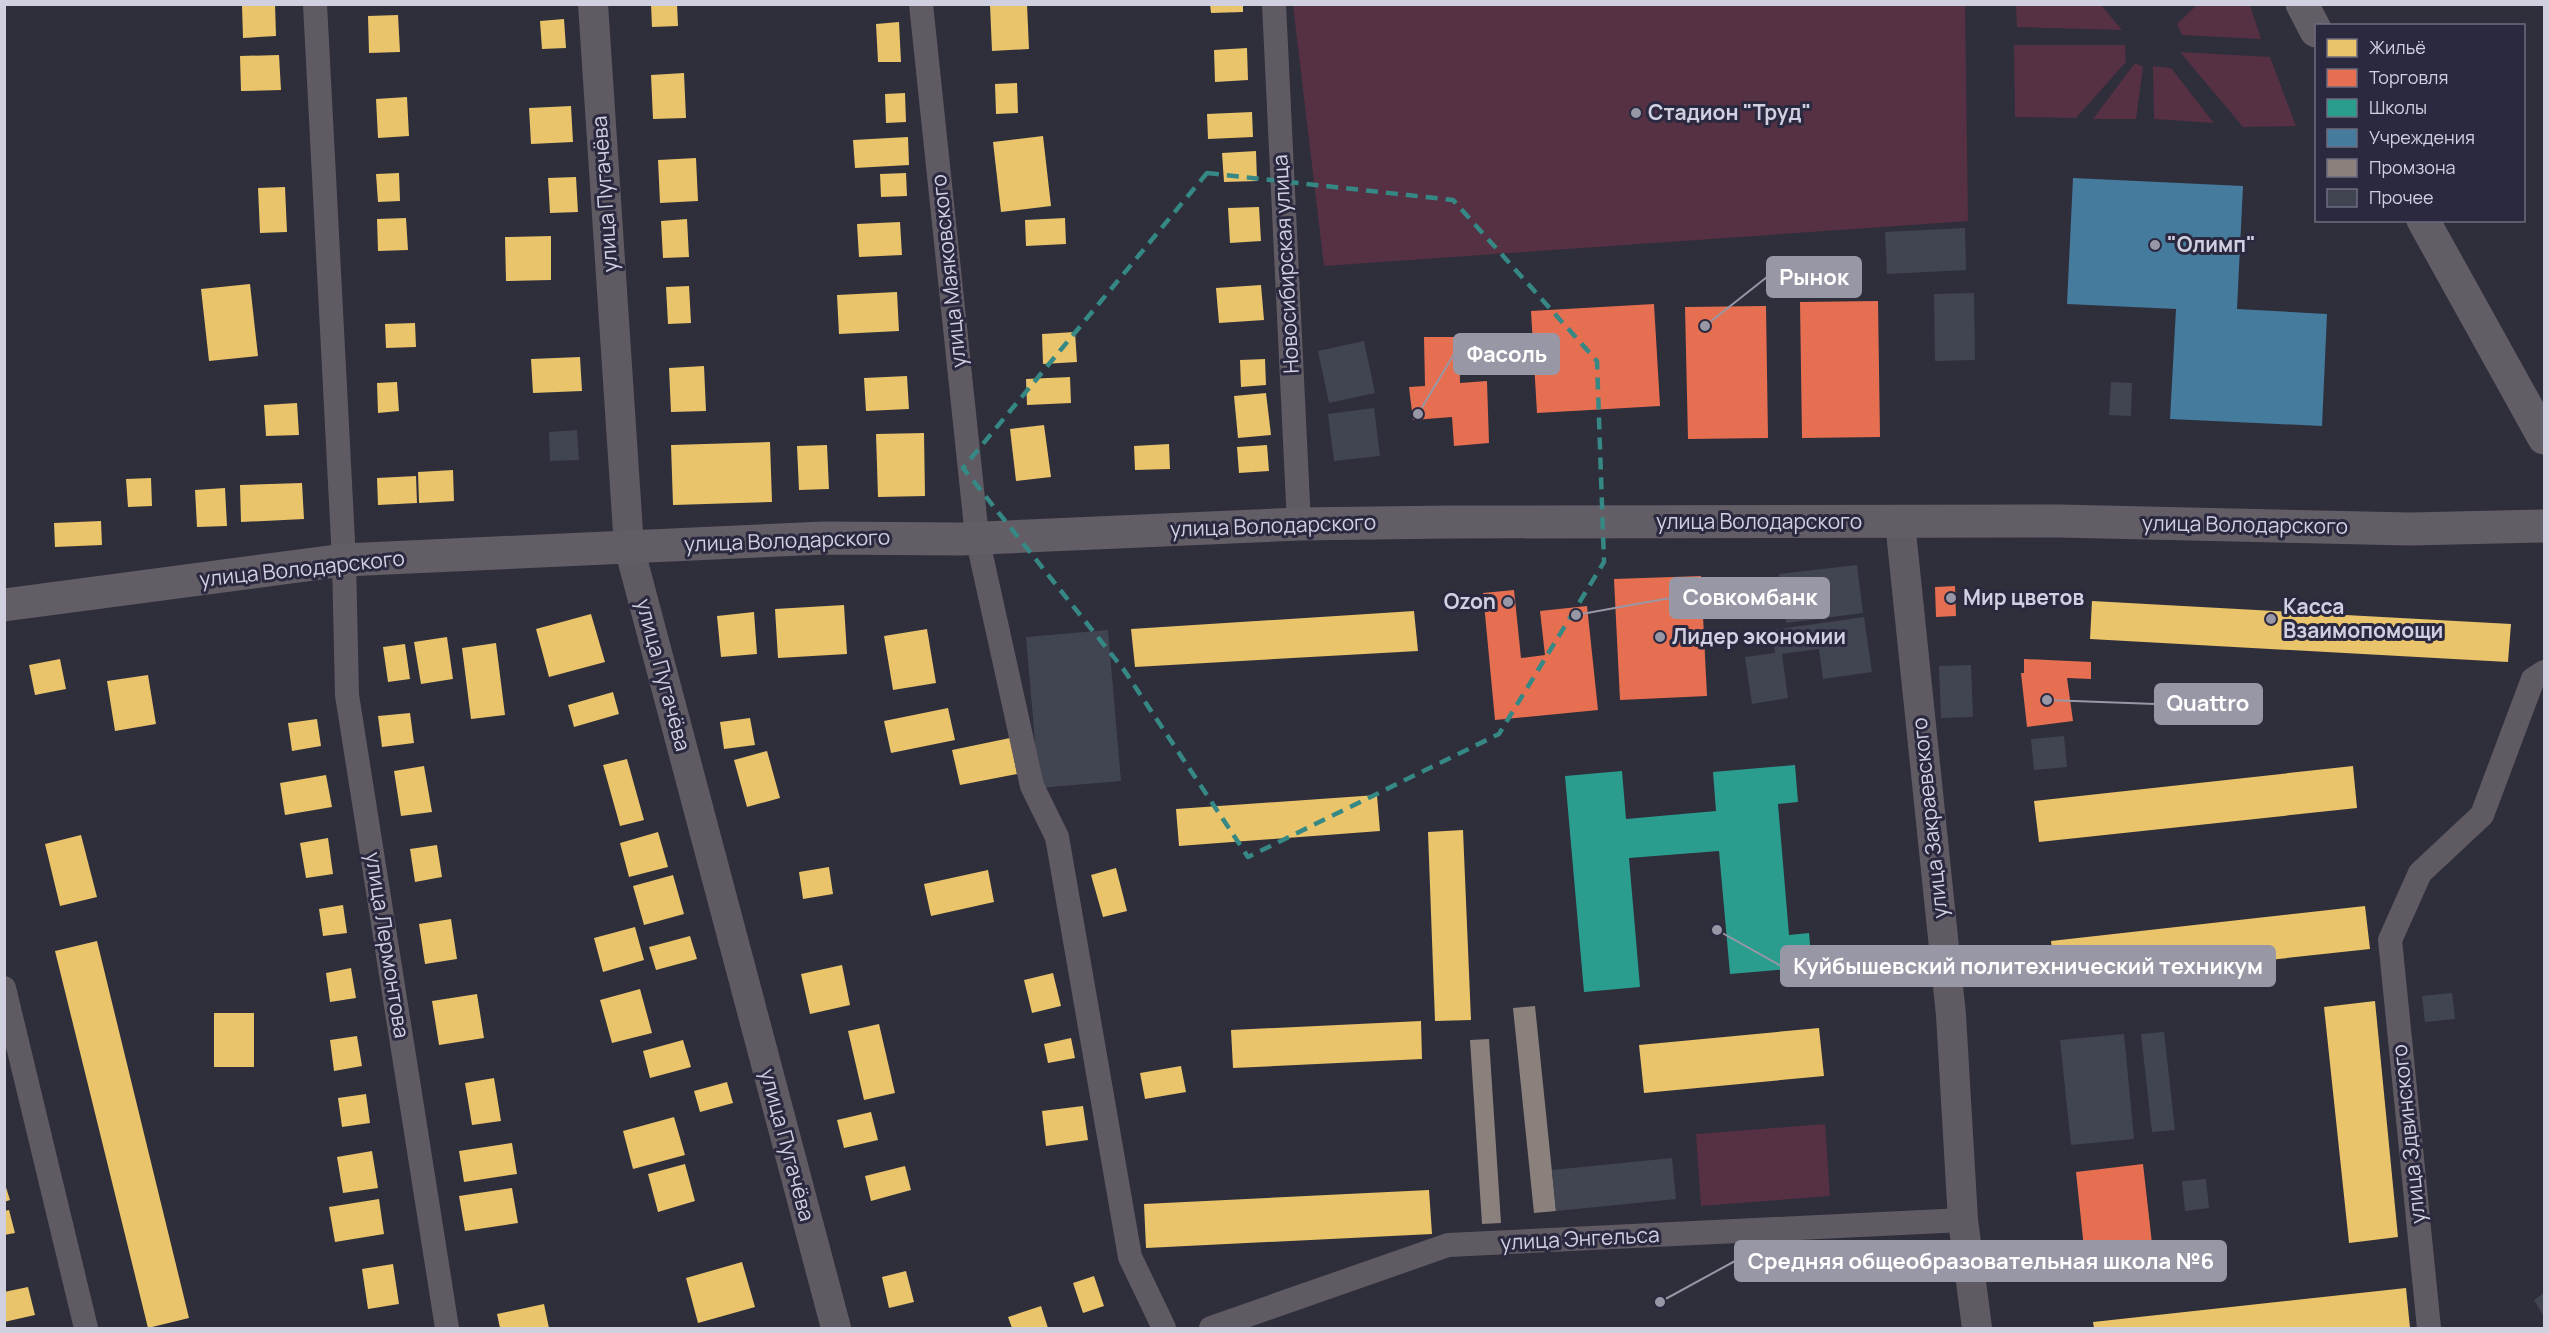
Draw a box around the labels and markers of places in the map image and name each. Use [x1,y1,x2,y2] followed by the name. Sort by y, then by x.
[1648,98,1811,126] place label: Стадион "Труд"
[1629,106,1643,120] marker: Стадион "Труд"
[2167,230,2256,258] place label: "Олимп"
[2148,238,2162,252] marker: "Олимп"
[1767,257,1861,297] callout: Рынок
[1454,334,1559,374] callout: Фасоль
[1670,578,1829,618] callout: Совкомбанк
[1963,583,2085,611] place label: Мир цветов
[1444,587,1496,615] place label: Ozon
[1944,591,1958,605] marker: Мир цветов
[2283,592,2443,644] place label: Касса Взаимопомощи
[1501,595,1515,609] marker: Ozon
[2264,612,2278,626] marker: Касса Взаимопомощи
[1672,622,1846,650] place label: Лидер экономии
[1653,630,1667,644] marker: Лидер экономии
[2155,684,2262,724] callout: Quattro
[1781,946,2275,986] callout: Куйбышевский политехнический техникум
[1735,1241,2226,1281] callout: Средняя общеобразовательная школа №6

